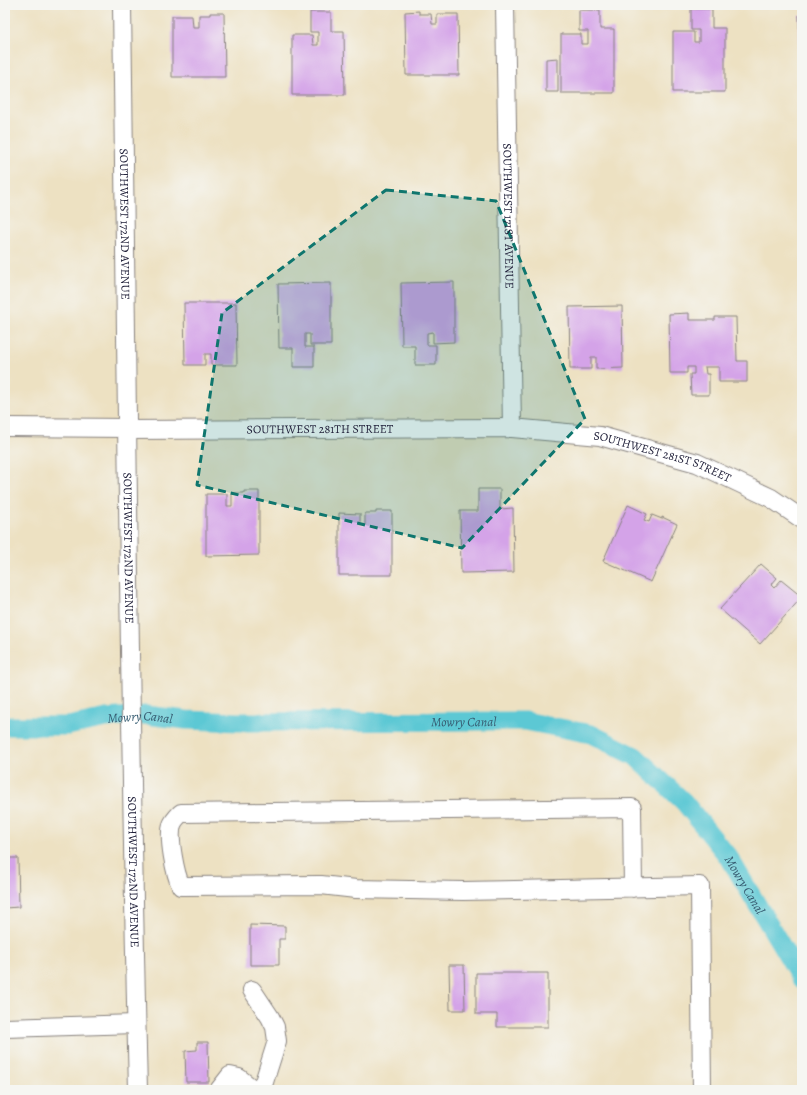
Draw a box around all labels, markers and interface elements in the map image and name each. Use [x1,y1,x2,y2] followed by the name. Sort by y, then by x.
[499,143,518,289] street label: SOUTHWEST 171ST AVENUE
[116,148,134,300] street label: SOUTHWEST 172ND AVENUE
[247,421,394,437] street label: SOUTHWEST 281TH STREET
[593,427,734,486] street label: SOUTHWEST 281ST STREET
[120,472,137,624] street label: SOUTHWEST 172ND AVENUE
[107,707,174,727] water label: Mowry Canal
[431,713,497,730] water label: Mowry Canal
[124,796,143,948] street label: SOUTHWEST 172ND AVENUE
[721,852,769,918] water label: Mowry Canal

